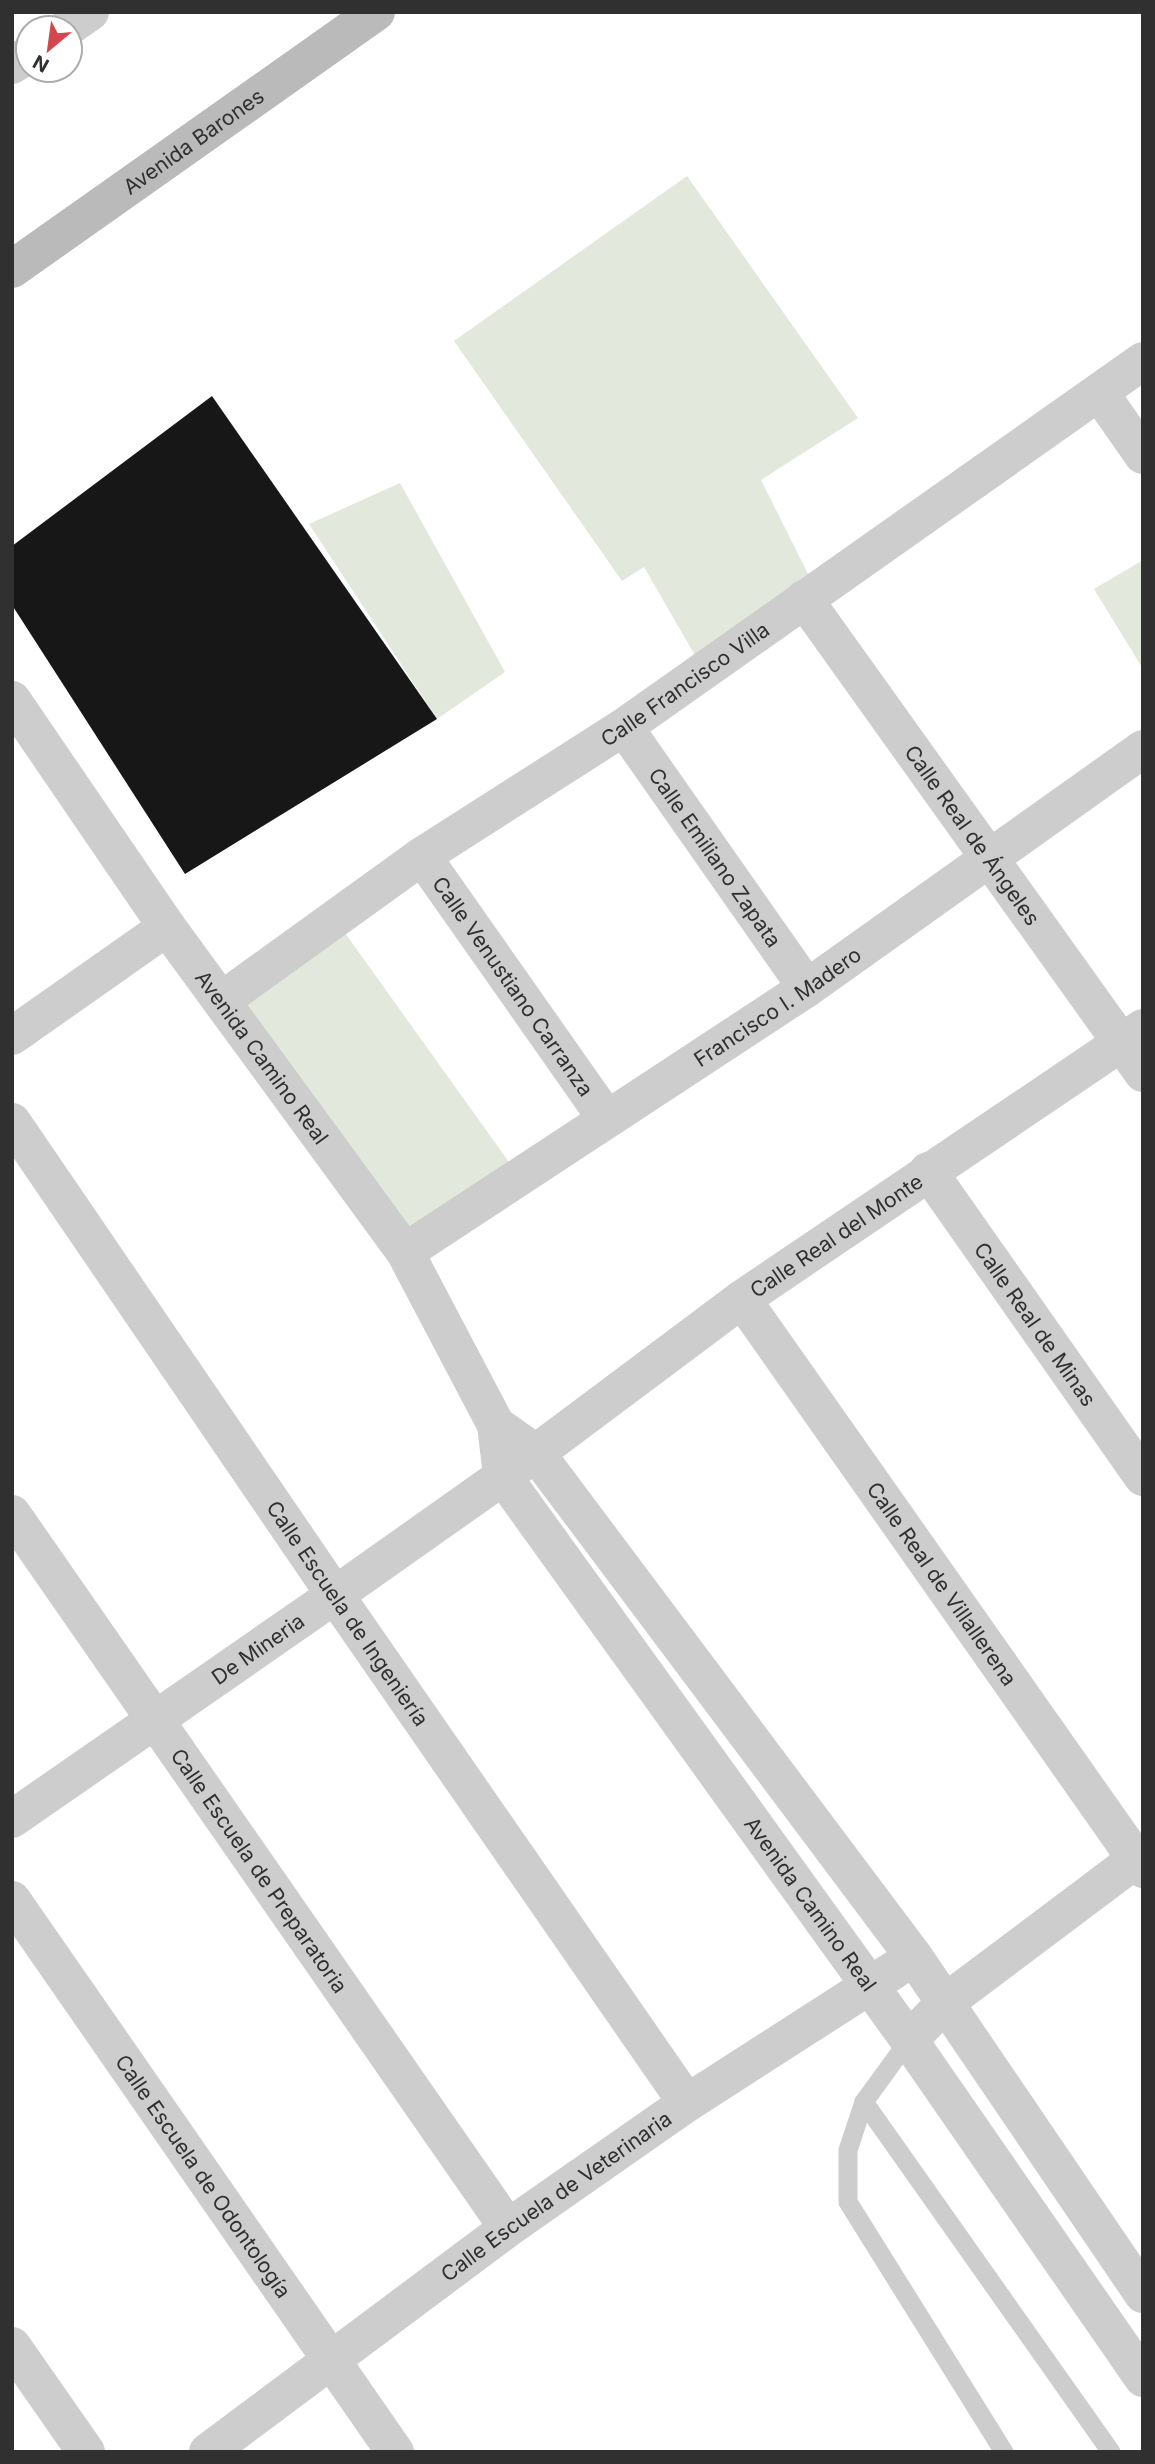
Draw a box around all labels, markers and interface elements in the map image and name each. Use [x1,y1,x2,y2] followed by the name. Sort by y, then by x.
[14,14,84,84] north arrow
[29,50,53,77] text: N
[118,83,268,199] street label: Avenida Barones
[596,616,774,751] street label: Calle Francisco Villa
[900,740,1046,930] street label: Calle Real de Ángeles
[644,763,787,952] street label: Calle Emiliano Zapata
[428,871,599,1101] street label: Calle Venustiano Carranza
[689,941,866,1071] street label: Francisco I. Madero
[190,965,334,1149] street label: Avenida Camino Real
[745,1168,927,1303] street label: Calle Real del Monte
[969,1237,1102,1411] street label: Calle Real de Minas
[862,1477,1022,1690] street label: Calle Real de Villallerena
[262,1496,434,1730] street label: Calle Escuela de Ingeniería
[207,1608,309,1689] street label: De Mineria
[166,1743,353,1997] street label: Calle Escuela de Preparatoria
[740,1812,882,1996] street label: Avenida Camino Real
[111,2050,297,2302] street label: Calle Escuela de Odontología
[436,2105,676,2286] street label: Calle Escuela de Veterinaria

